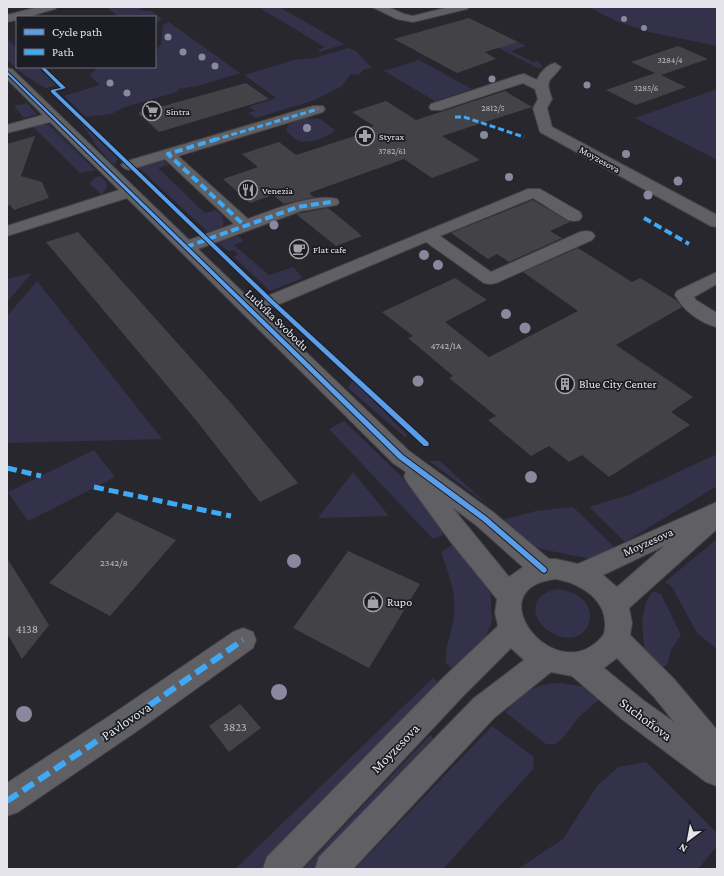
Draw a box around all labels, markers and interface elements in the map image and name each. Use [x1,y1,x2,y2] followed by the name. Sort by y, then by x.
[16,16,156,68] legend
[52,25,103,39] text: Cycle path
[52,45,74,59] text: Path
[657,55,683,65] house number: 3284/4
[634,83,659,93] house number: 3285/6
[141,100,163,122] supermarket icon: Sintra
[481,103,505,113] house number: 2812/5
[166,106,190,117] place label: Sintra
[354,125,376,147] pharmacy icon: Styrax
[379,131,405,142] place label: Styrax
[578,144,622,175] street label: Moyzesova
[378,146,406,156] house number: 3782/61
[237,179,259,201] restaurant icon: Venezia
[262,185,293,196] place label: Venezia
[288,238,310,260] cafe icon: Flat cafe
[313,244,347,255] place label: Flat cafe
[242,286,312,354] street label: Ludvíka Svobodu
[430,340,462,351] house number: 4742/1A
[554,373,576,395] building icon: Blue City Center
[579,377,657,391] place label: Blue City Center
[621,525,676,559] street label: Moyzesova
[100,557,128,568] house number: 2342/8
[362,591,384,613] shop icon: Rupo
[387,595,412,609] place label: Rupo
[16,622,38,636] house number: 4138
[617,694,676,744] street label: Suchoňova
[98,698,154,743] street label: Pavlovova
[223,720,247,734] house number: 3823
[368,720,423,776] street label: Moyzesova
[668,820,708,860] north arrow
[676,841,689,856] text: N

